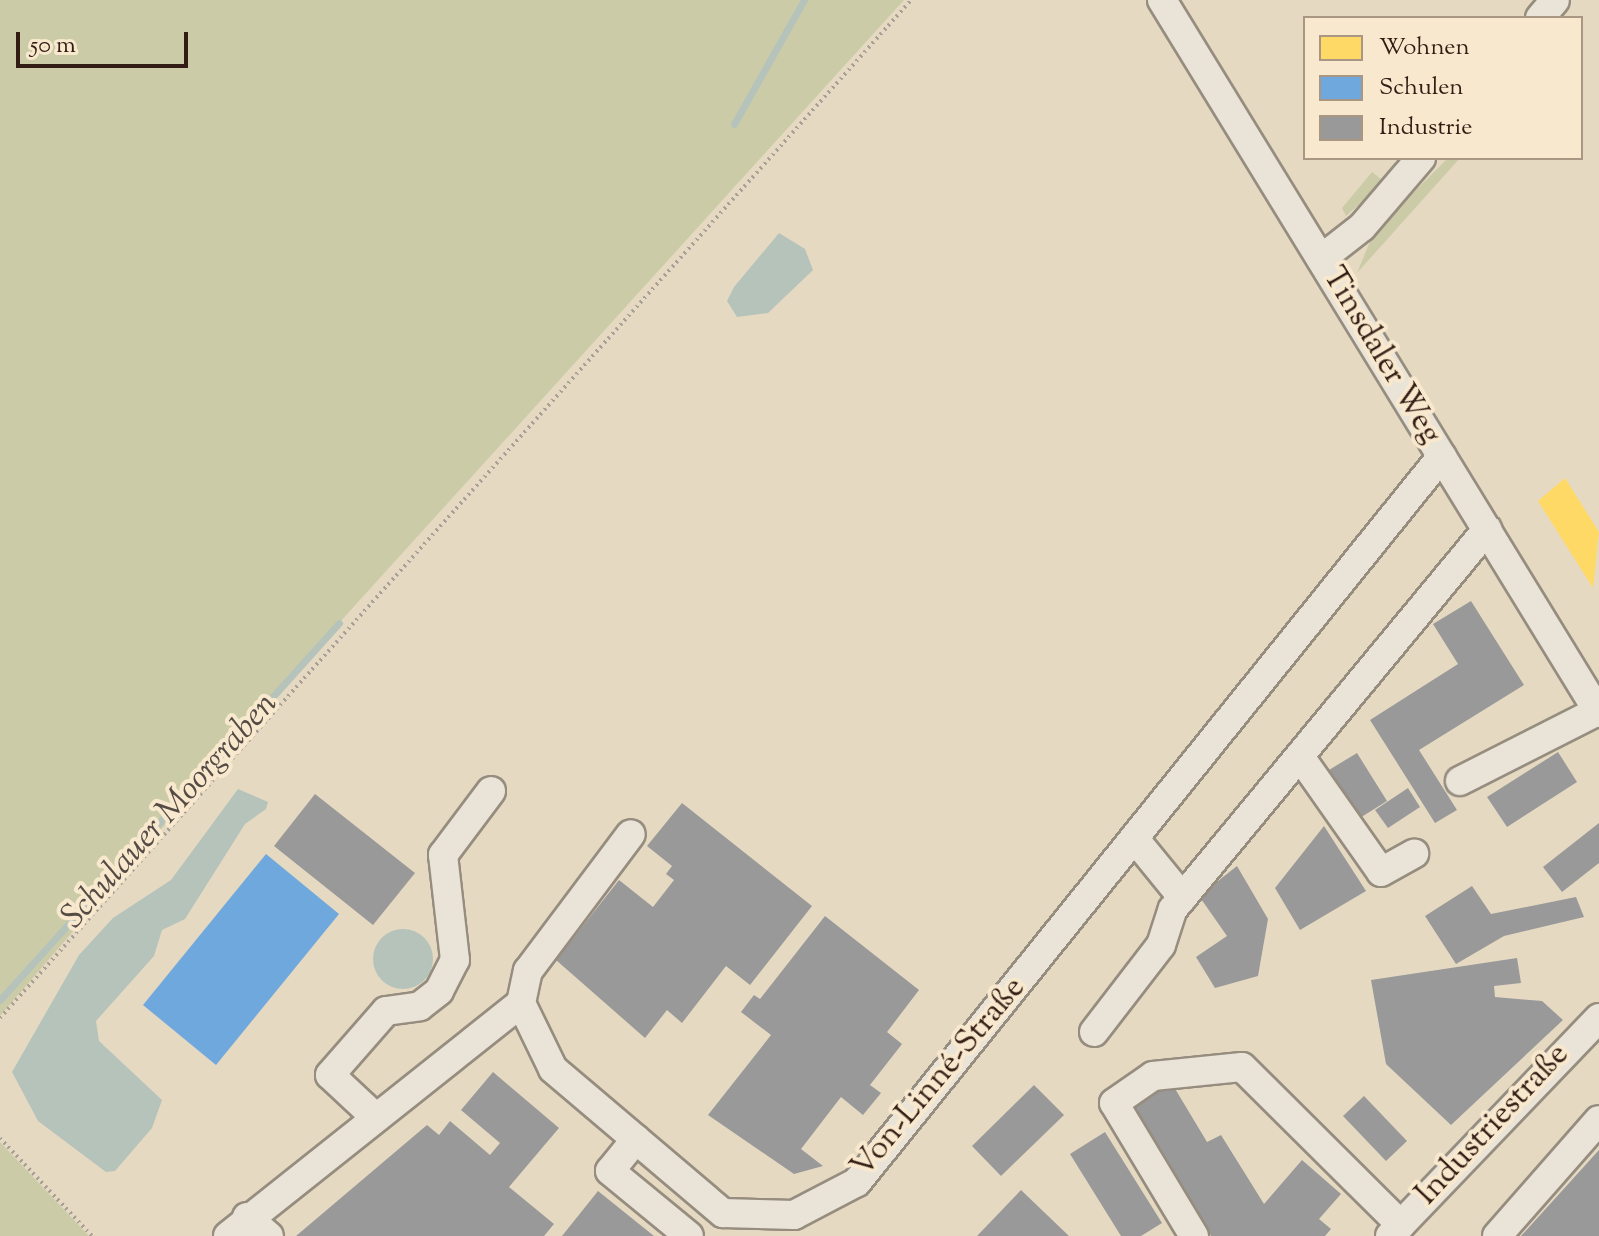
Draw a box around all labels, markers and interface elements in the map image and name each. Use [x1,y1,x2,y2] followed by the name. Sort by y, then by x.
[20,16,192,66] scale bar
[1303,16,1583,160] legend
[30,29,76,63] text: 50 m
[1379,31,1470,65] text: Wohnen
[1379,71,1464,105] text: Schulen
[1379,111,1472,145] text: Industrie
[1313,261,1449,451] street label: Tinsdaler Weg
[53,685,287,937] water label: Schulauer Moorgraben
[844,970,1034,1186] street label: Von-Linné-Straße
[1408,1036,1578,1214] street label: Industriestraße

